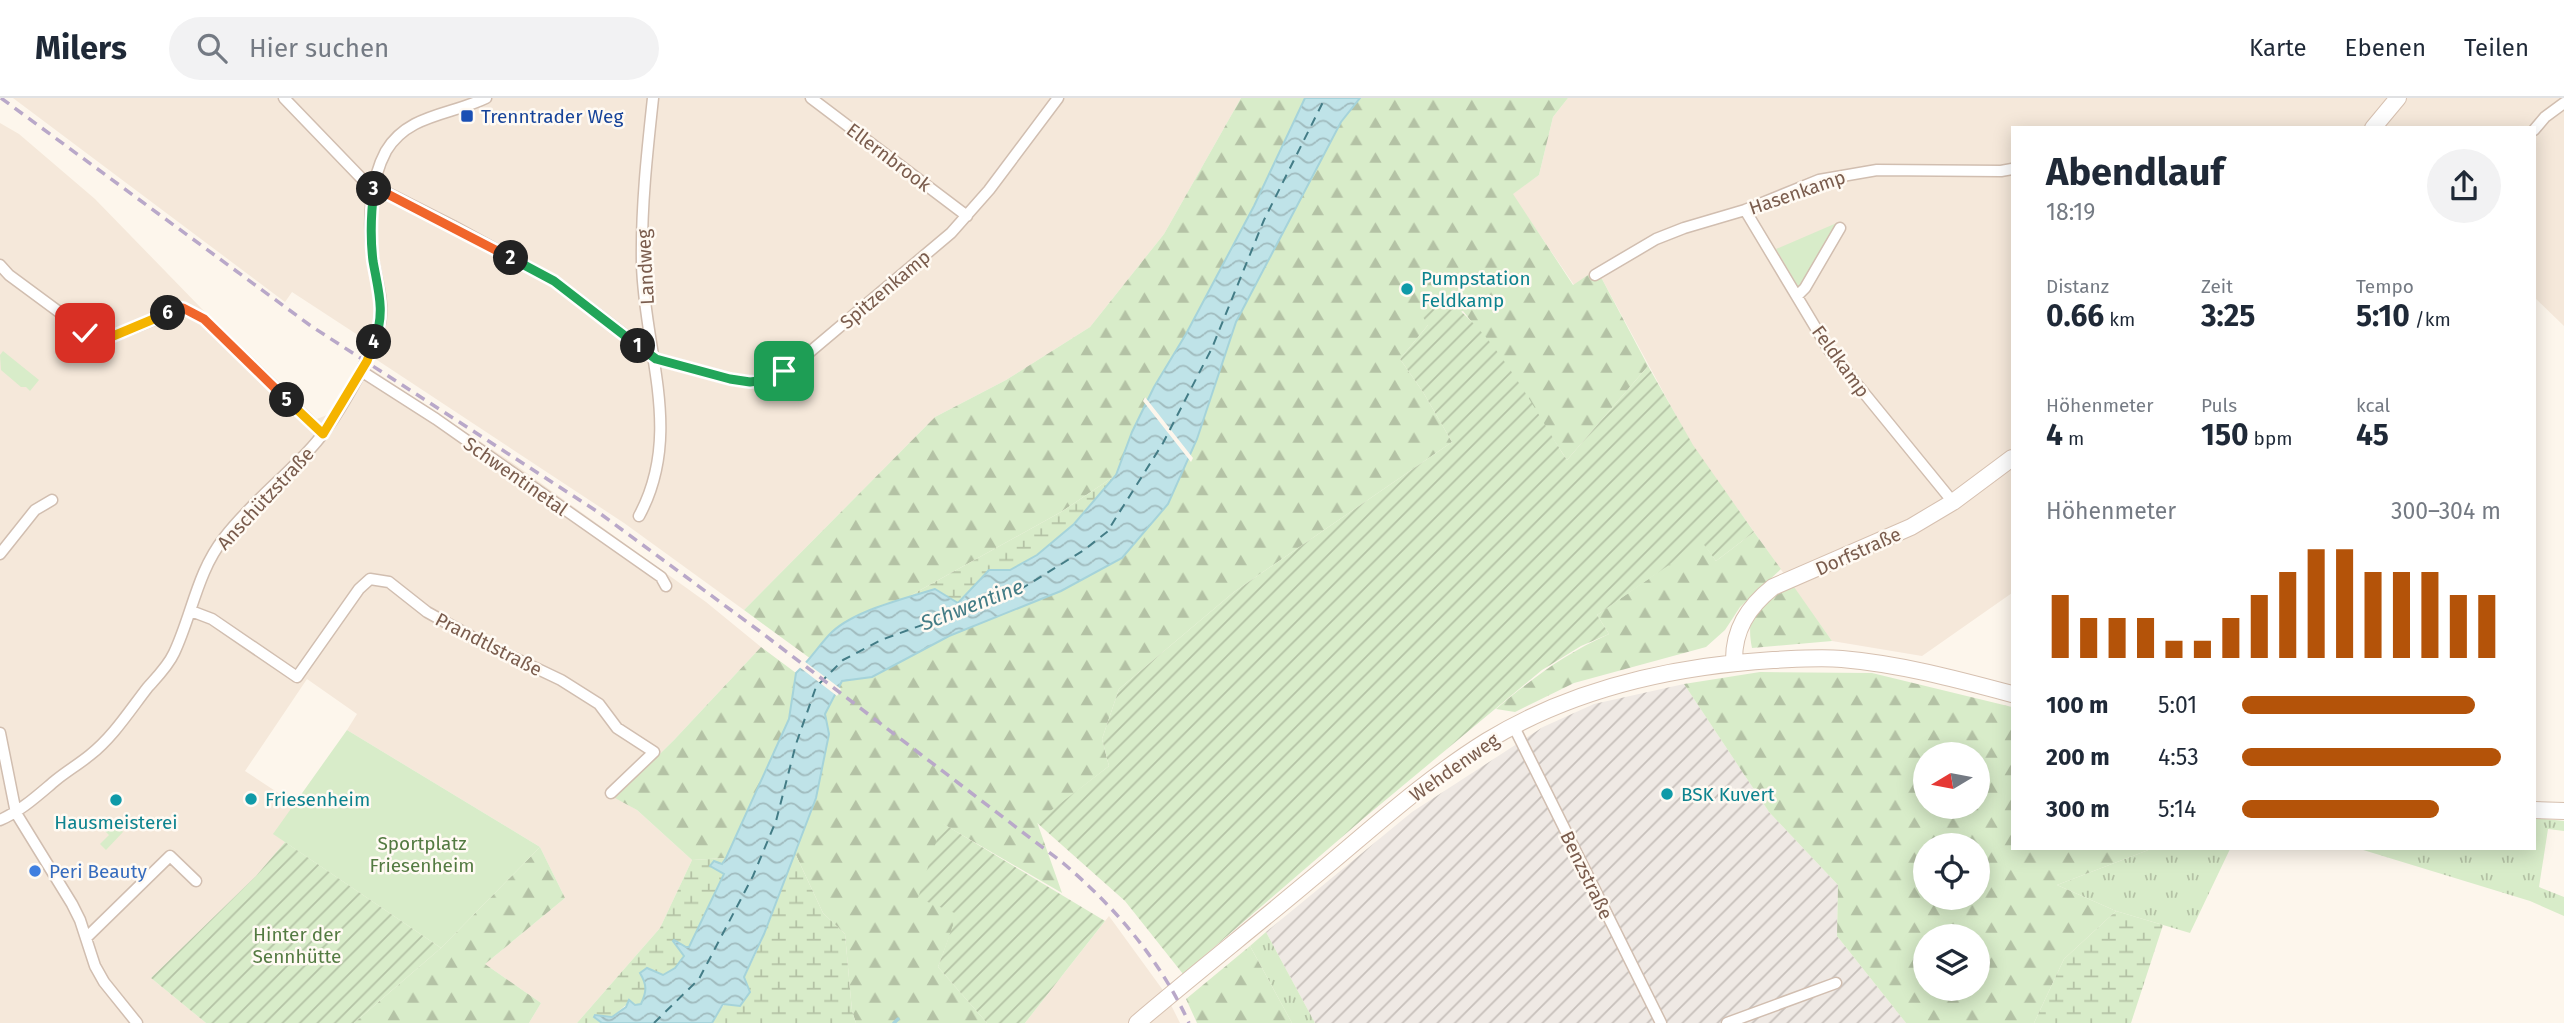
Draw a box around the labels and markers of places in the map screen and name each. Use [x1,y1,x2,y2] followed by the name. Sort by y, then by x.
[481,105,623,128] place label: Trenntrader Weg
[459,108,475,124] marker: Trenntrader Weg
[356,172,392,206] pin: 3
[494,240,528,276] pin: 2
[1421,267,1531,312] place label: Pumpstation Feldkamp
[1399,281,1415,297] marker: Pumpstation Feldkamp
[150,296,186,330] pin: 6
[55,303,115,363] pin
[356,324,392,360] pin: 4
[620,328,656,364] pin: 1
[754,341,814,401] pin
[270,382,304,418] pin: 5
[1681,783,1775,806] place label: BSK Kuvert
[1659,786,1675,802] marker: BSK Kuvert
[265,788,370,811] place label: Friesenheim
[243,791,259,807] marker: Friesenheim
[108,792,124,808] marker: Hausmeisterei
[54,811,178,834] place label: Hausmeisterei
[49,860,147,883] place label: Peri Beauty
[27,863,43,879] marker: Peri Beauty

